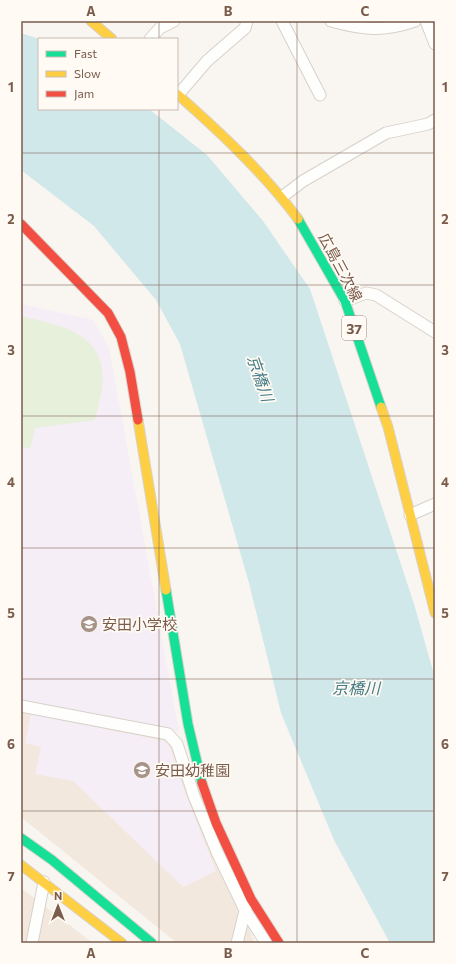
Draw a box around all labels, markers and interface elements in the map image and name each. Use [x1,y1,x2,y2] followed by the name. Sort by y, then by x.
[86,3,96,19] text: A
[224,3,233,19] text: B
[361,3,370,19] text: C
[38,38,178,110] legend
[74,46,97,60] text: Fast
[74,66,101,80] text: Slow
[8,79,14,95] text: 1
[442,79,448,95] text: 1
[74,86,94,101] text: Jam
[7,211,15,227] text: 2
[441,211,449,227] text: 2
[315,230,367,304] street label: 広島三次線
[342,316,366,340] road number: 37
[7,342,15,358] text: 3
[441,342,449,358] text: 3
[244,352,278,406] water label: 京橋川
[7,474,15,490] text: 4
[441,474,449,490] text: 4
[7,605,15,621] text: 5
[441,605,449,621] text: 5
[79,614,99,634] school or university icon: 安田小学校
[102,615,177,633] place label: 安田小学校
[332,678,382,697] water label: 京橋川
[7,736,15,752] text: 6
[441,736,449,752] text: 6
[132,760,152,780] school or university icon: 安田幼稚園
[155,761,230,779] place label: 安田幼稚園
[7,868,15,884] text: 7
[441,868,449,884] text: 7
[38,886,78,926] north arrow
[54,889,62,902] text: N
[86,945,96,961] text: A
[224,945,233,961] text: B
[361,945,370,961] text: C

